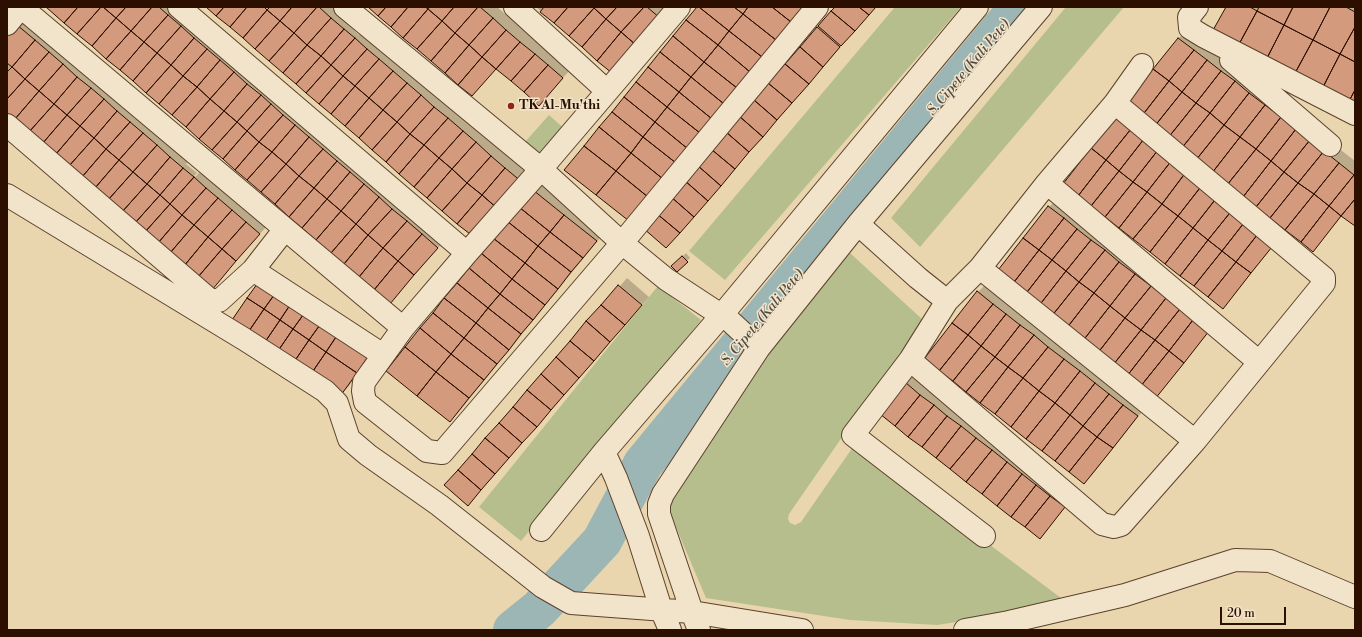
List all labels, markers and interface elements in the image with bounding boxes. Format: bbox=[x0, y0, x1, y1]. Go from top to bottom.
water label: S. Cipete (Kali Pete) bbox=[924, 17, 1014, 119]
place label: TK Al-Mu'thi bbox=[519, 98, 600, 114]
marker: TK Al-Mu'thi bbox=[506, 101, 516, 111]
water label: S. Cipete (Kali Pete) bbox=[718, 267, 808, 369]
scale bar bbox=[1222, 599, 1288, 625]
text: 20 m bbox=[1227, 606, 1255, 621]

